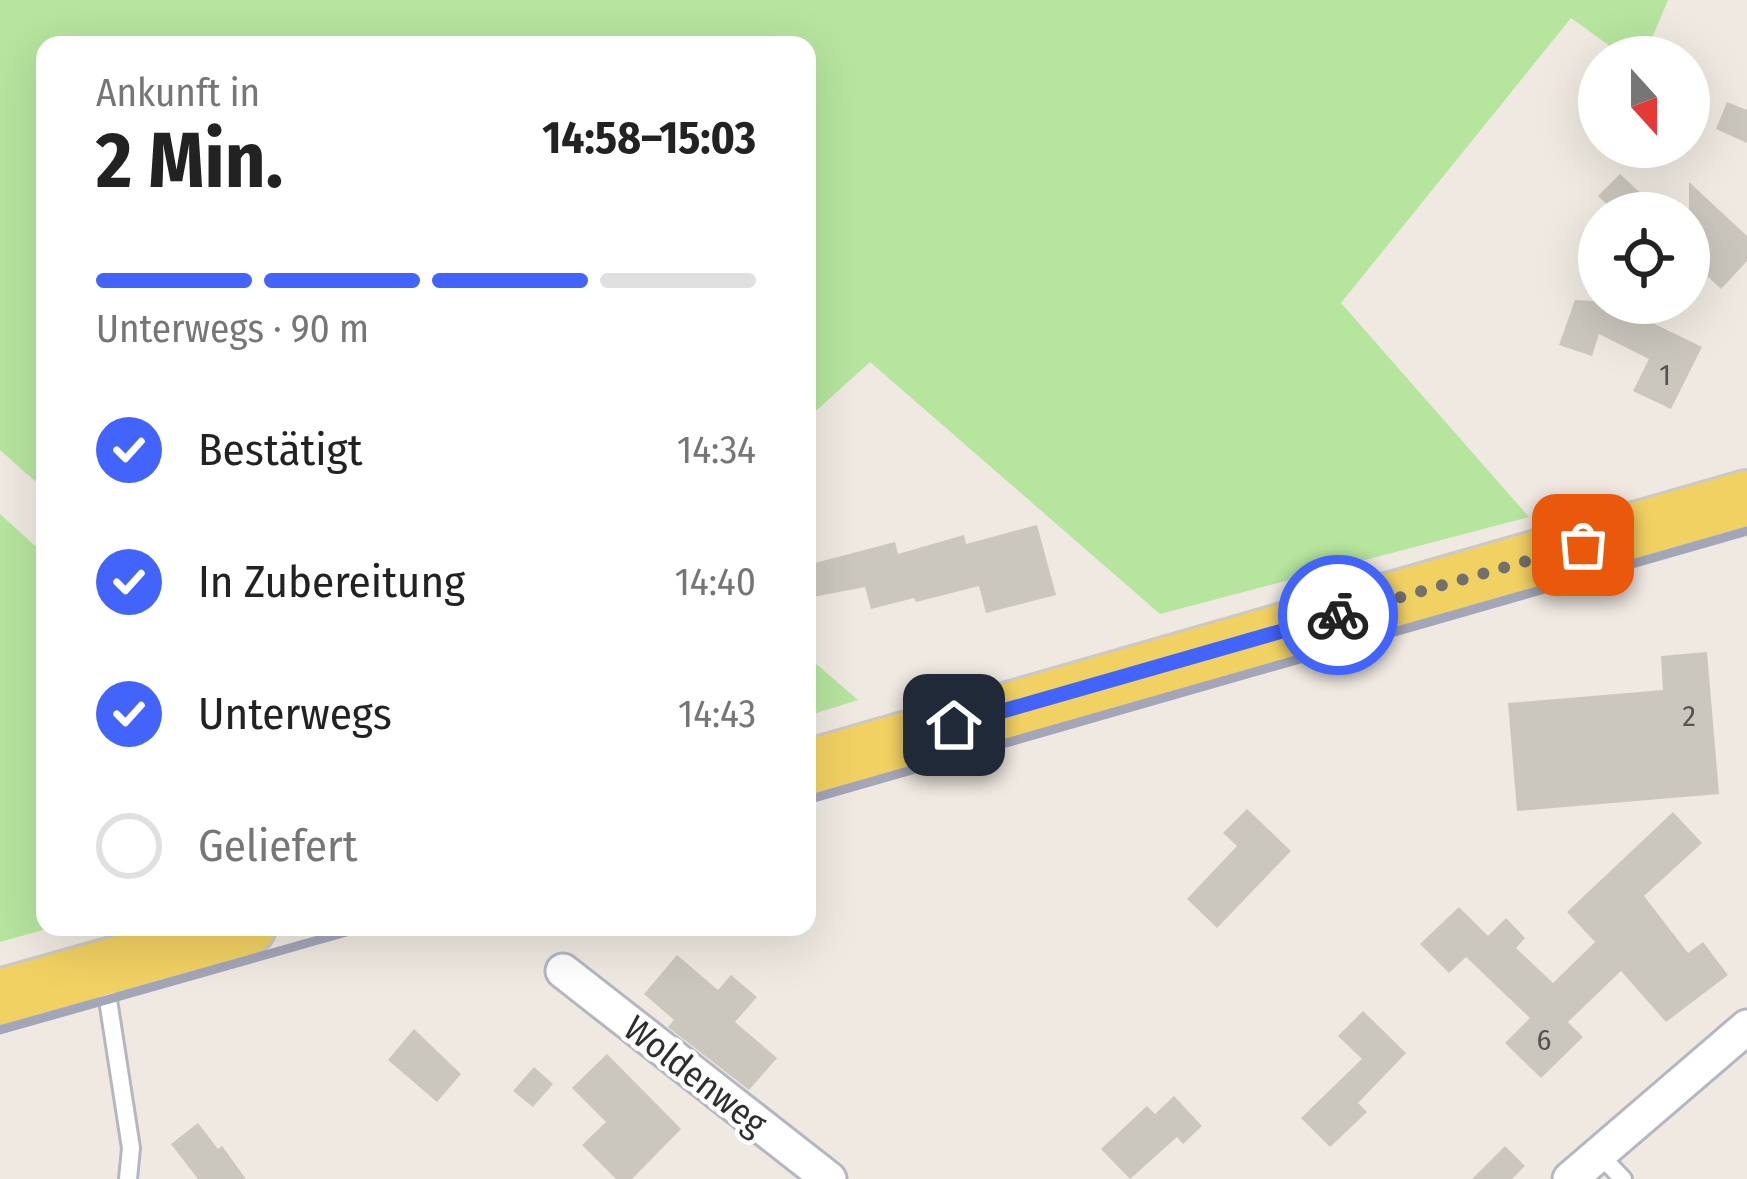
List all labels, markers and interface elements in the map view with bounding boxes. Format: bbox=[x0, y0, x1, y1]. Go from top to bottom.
north arrow bbox=[1578, 36, 1710, 168]
map controls bbox=[1578, 36, 1710, 324]
text: Ankunft in bbox=[96, 70, 260, 116]
text: 14:58–15:03 bbox=[542, 111, 756, 165]
text: 2 Min. bbox=[96, 114, 283, 208]
button: locate bbox=[1578, 192, 1710, 324]
text: Unterwegs · 90 m bbox=[96, 306, 369, 352]
house number: 1 bbox=[1659, 357, 1671, 393]
icon: check bbox=[96, 417, 162, 483]
text: Bestätigt bbox=[198, 423, 362, 477]
text: 14:34 bbox=[677, 427, 756, 473]
pin bbox=[1532, 494, 1634, 596]
icon: bag bbox=[1550, 512, 1616, 578]
icon: check bbox=[96, 549, 162, 615]
text: In Zubereitung bbox=[198, 555, 465, 609]
courier bbox=[1278, 555, 1398, 675]
text: 14:40 bbox=[675, 559, 756, 605]
icon: bike bbox=[1305, 582, 1371, 648]
pin bbox=[903, 674, 1005, 776]
icon: check bbox=[96, 681, 162, 747]
text: Unterwegs bbox=[198, 687, 392, 741]
text: 14:43 bbox=[678, 691, 756, 737]
icon: home bbox=[921, 692, 987, 758]
house number: 2 bbox=[1682, 698, 1696, 734]
text: Geliefert bbox=[198, 819, 357, 873]
street label: Woldenweg bbox=[615, 1006, 776, 1145]
house number: 6 bbox=[1537, 1022, 1551, 1058]

